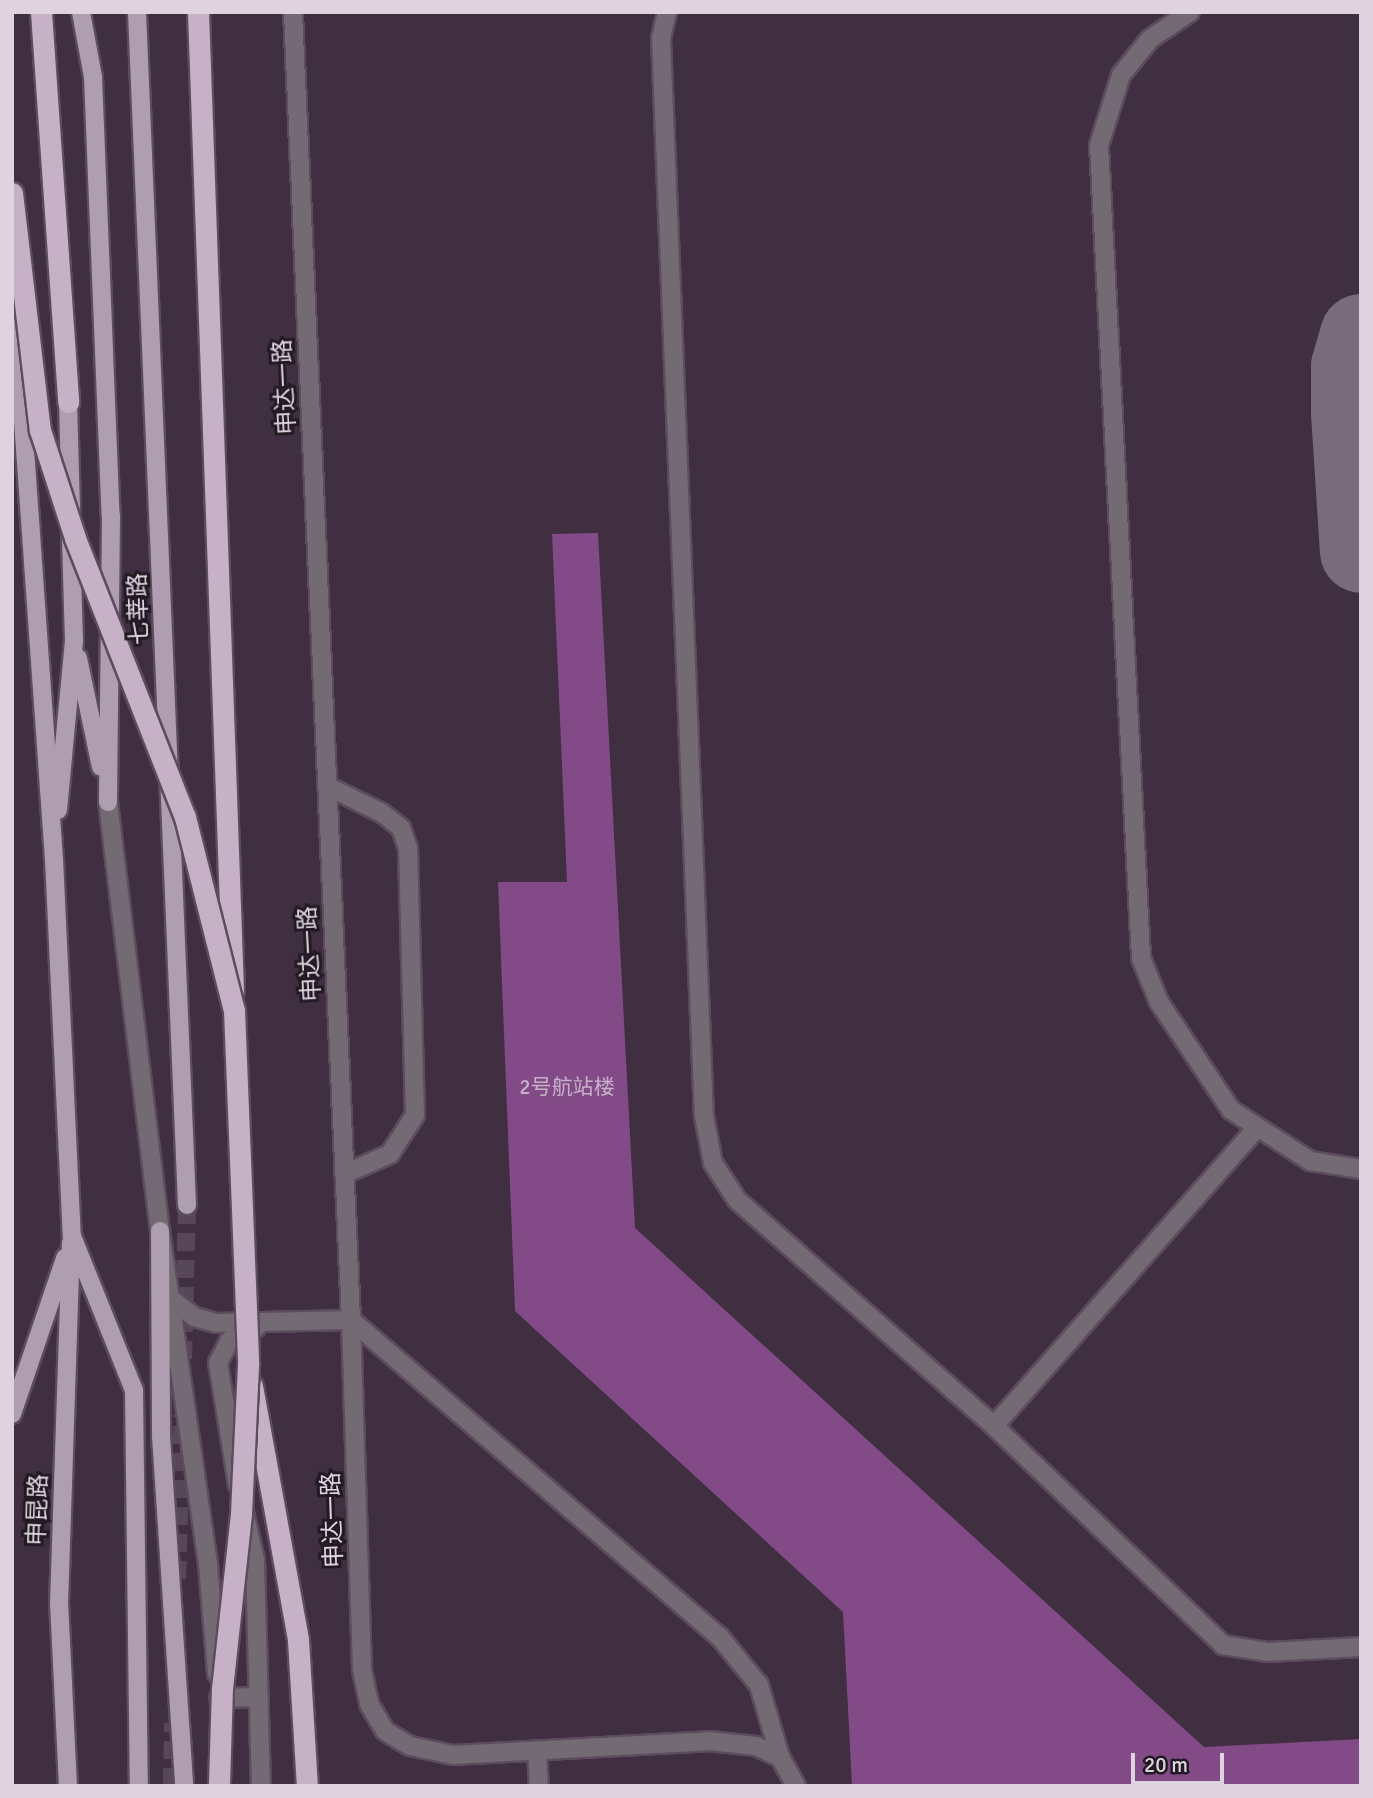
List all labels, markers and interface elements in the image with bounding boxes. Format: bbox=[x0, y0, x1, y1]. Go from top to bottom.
street label: 申达一路 bbox=[268, 338, 302, 436]
street label: 七莘路 bbox=[123, 573, 155, 645]
street label: 申达一路 bbox=[293, 905, 327, 1003]
house number: 2号航站楼 bbox=[519, 1074, 615, 1100]
street label: 申达一路 bbox=[317, 1472, 349, 1568]
street label: 申昆路 bbox=[22, 1474, 54, 1546]
scale bar bbox=[1135, 1738, 1228, 1782]
text: 20 m bbox=[1144, 1752, 1188, 1778]

